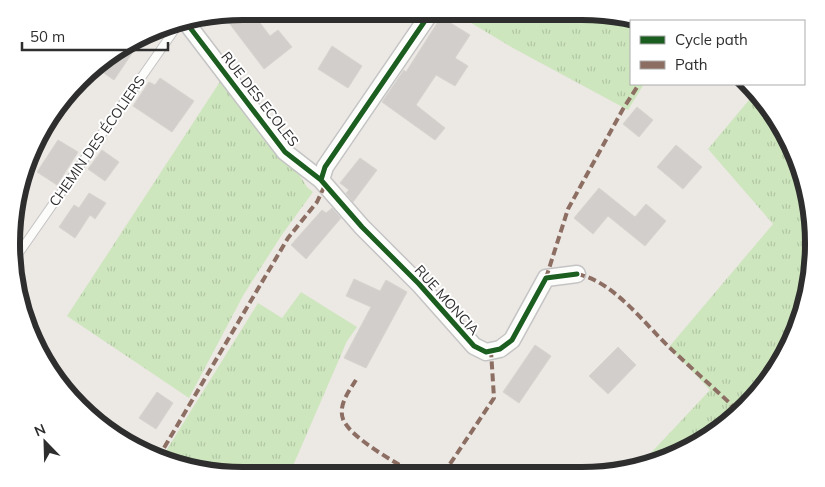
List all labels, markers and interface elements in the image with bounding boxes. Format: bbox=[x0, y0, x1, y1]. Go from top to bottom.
scale bar bbox=[22, 20, 169, 52]
legend bbox=[630, 20, 805, 85]
text: 50 m bbox=[30, 27, 65, 46]
text: Cycle path bbox=[675, 30, 748, 49]
street label: RUE DES ECOLES bbox=[217, 48, 303, 150]
text: Path bbox=[675, 55, 707, 74]
street label: CHEMIN DES ÉCOLIERS bbox=[45, 72, 149, 210]
street label: RUE MONCIA bbox=[411, 261, 484, 339]
north arrow bbox=[20, 417, 70, 467]
text: N bbox=[32, 420, 48, 440]

